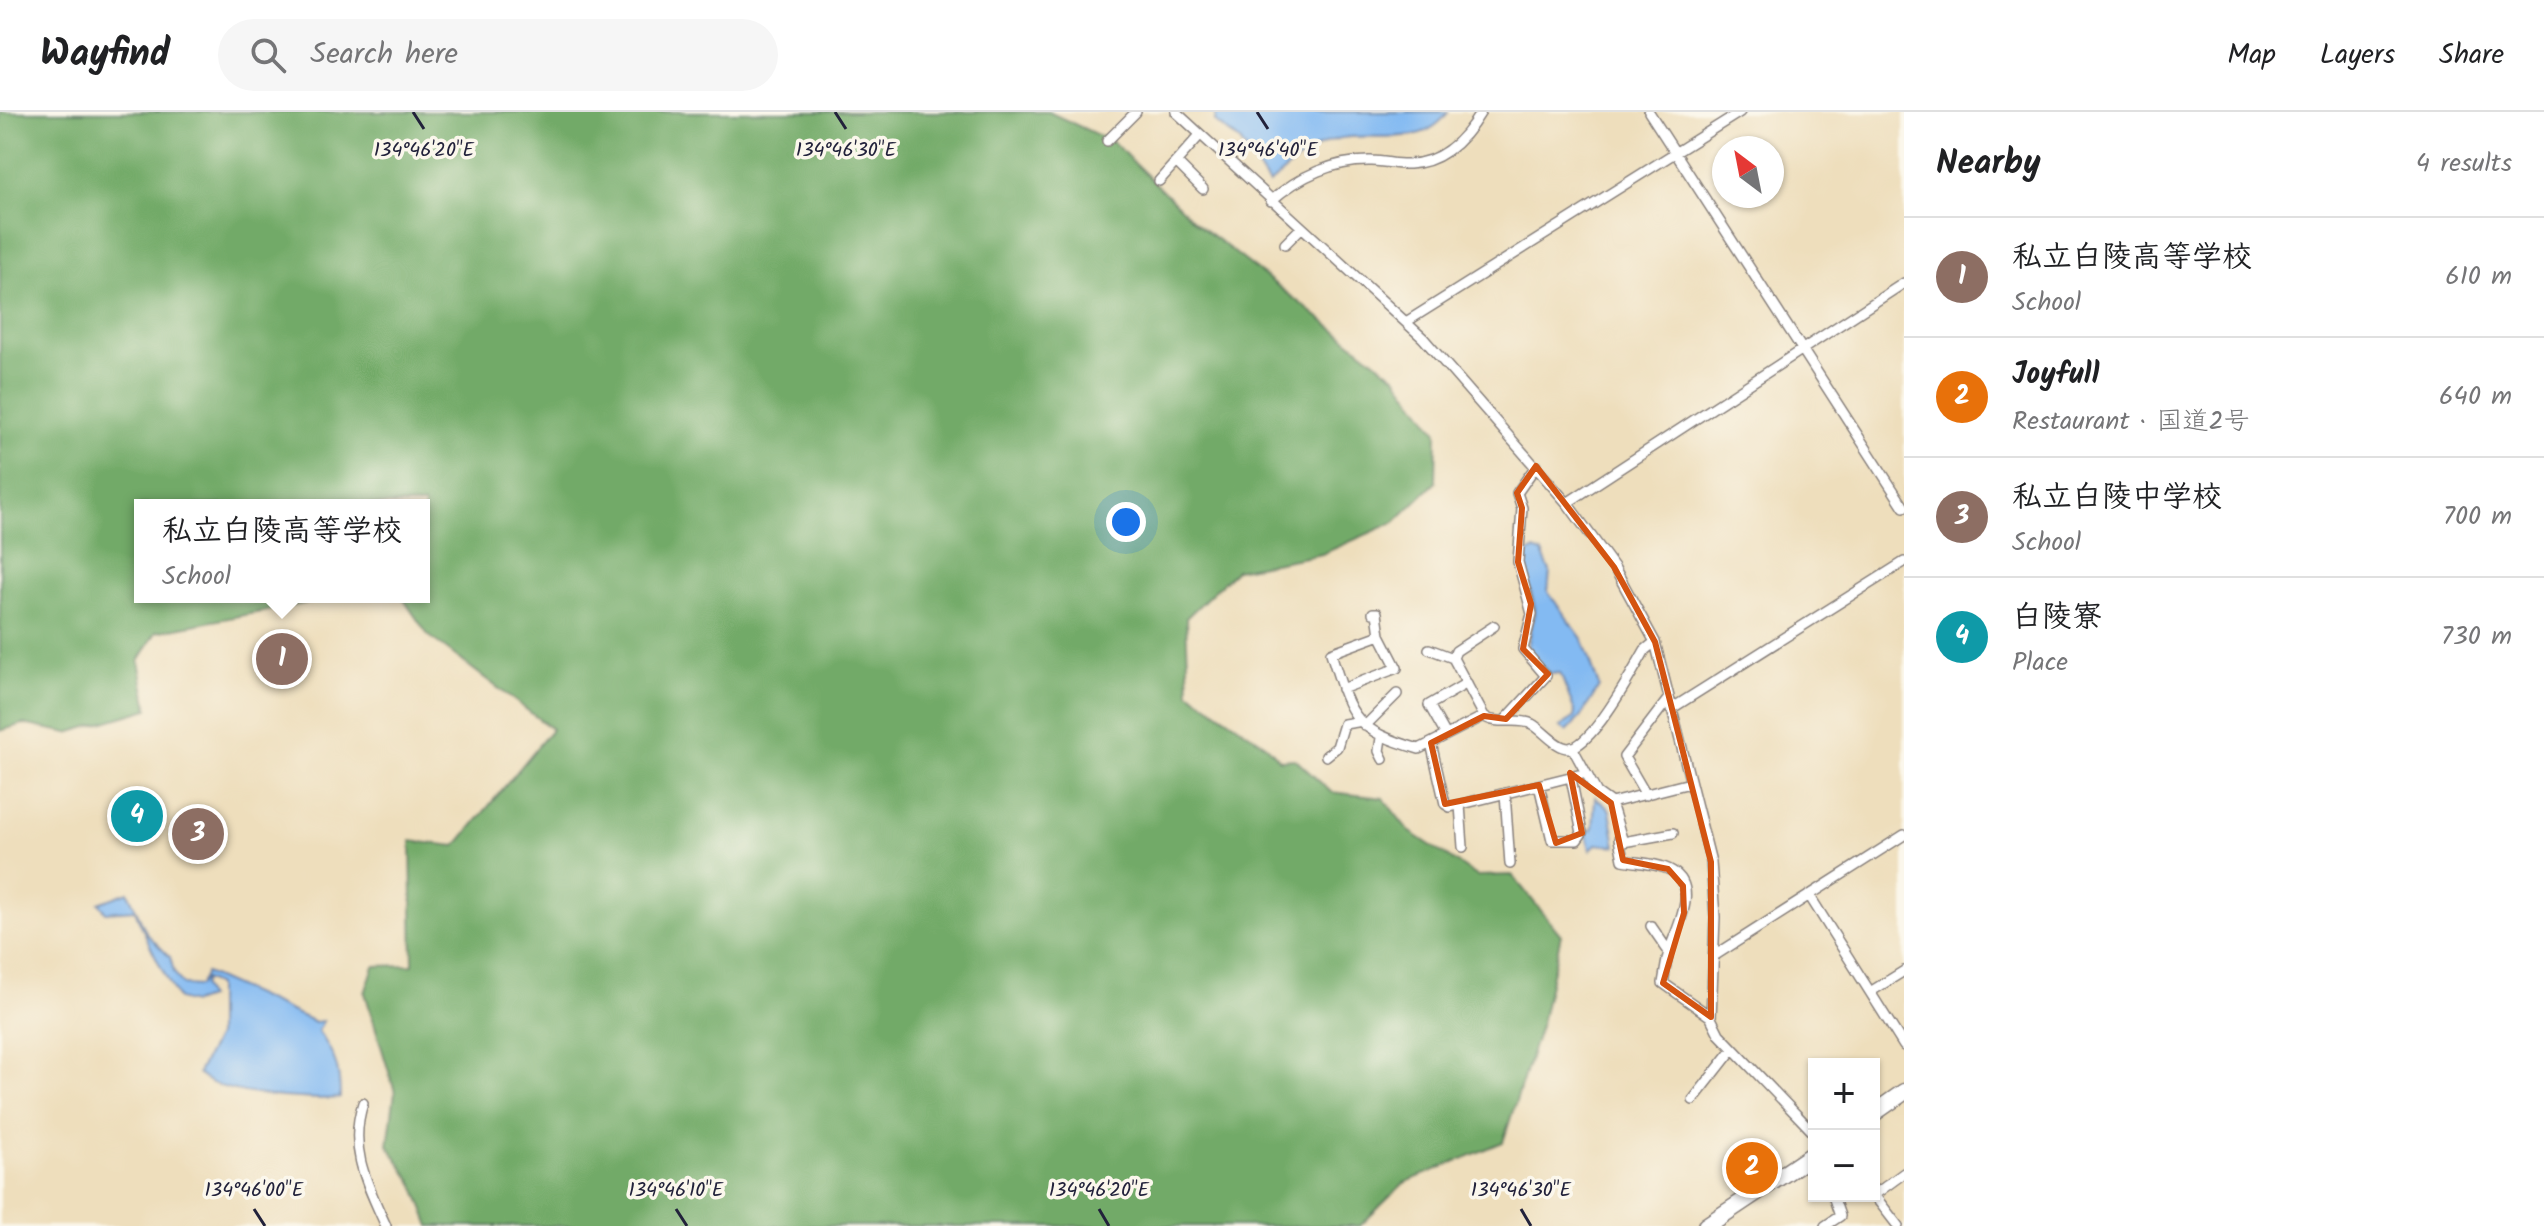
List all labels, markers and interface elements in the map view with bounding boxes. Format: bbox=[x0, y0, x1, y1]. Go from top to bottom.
search box bbox=[218, 19, 778, 91]
text: Wayfind bbox=[40, 25, 170, 85]
text: Search here bbox=[310, 31, 458, 79]
icon: search bbox=[246, 33, 290, 77]
text: Map bbox=[2227, 33, 2276, 78]
text: Layers bbox=[2320, 33, 2395, 78]
text: Share bbox=[2439, 33, 2504, 78]
text: 134°46'20"E bbox=[374, 135, 476, 167]
text: 134°46'30"E bbox=[796, 135, 897, 167]
text: 134°46'40"E bbox=[1218, 135, 1319, 167]
north arrow bbox=[1712, 136, 1784, 208]
text: Nearby bbox=[1936, 137, 2041, 191]
text: 4 results bbox=[2416, 143, 2512, 185]
text: 私立白陵高等学校 bbox=[2012, 234, 2252, 282]
text: 1 bbox=[1958, 256, 1966, 298]
text: 610 m bbox=[2445, 256, 2512, 298]
text: School bbox=[2012, 282, 2081, 324]
text: Joyfull bbox=[2012, 351, 2099, 399]
text: 2 bbox=[1954, 376, 1970, 418]
text: 640 m bbox=[2439, 376, 2512, 418]
text: Restaurant · 国道2号 bbox=[2012, 401, 2250, 443]
text: 私立白陵中学校 bbox=[2012, 474, 2222, 522]
text: 3 bbox=[1955, 496, 1969, 538]
text: 700 m bbox=[2443, 496, 2512, 538]
popup bbox=[134, 499, 430, 603]
your location bbox=[1106, 502, 1146, 542]
text: 私立白陵高等学校 bbox=[162, 508, 402, 556]
text: School bbox=[2012, 522, 2081, 564]
text: School bbox=[162, 556, 231, 598]
text: 白陵寮 bbox=[2012, 594, 2102, 642]
text: 4 bbox=[1955, 616, 1969, 658]
text: 730 m bbox=[2441, 616, 2512, 658]
pin: 1 bbox=[256, 629, 308, 689]
text: Place bbox=[2012, 642, 2068, 684]
pin: 4 bbox=[111, 786, 163, 846]
pin: 3 bbox=[172, 804, 224, 864]
map controls bbox=[1808, 1058, 1880, 1202]
button: + bbox=[1808, 1058, 1880, 1130]
button: − bbox=[1808, 1130, 1880, 1202]
pin: 2 bbox=[1726, 1138, 1778, 1198]
text: 134°46'00"E bbox=[205, 1175, 305, 1207]
text: 134°46'10"E bbox=[628, 1175, 725, 1207]
text: 134°46'20"E bbox=[1049, 1175, 1151, 1207]
text: 134°46'30"E bbox=[1471, 1175, 1572, 1207]

